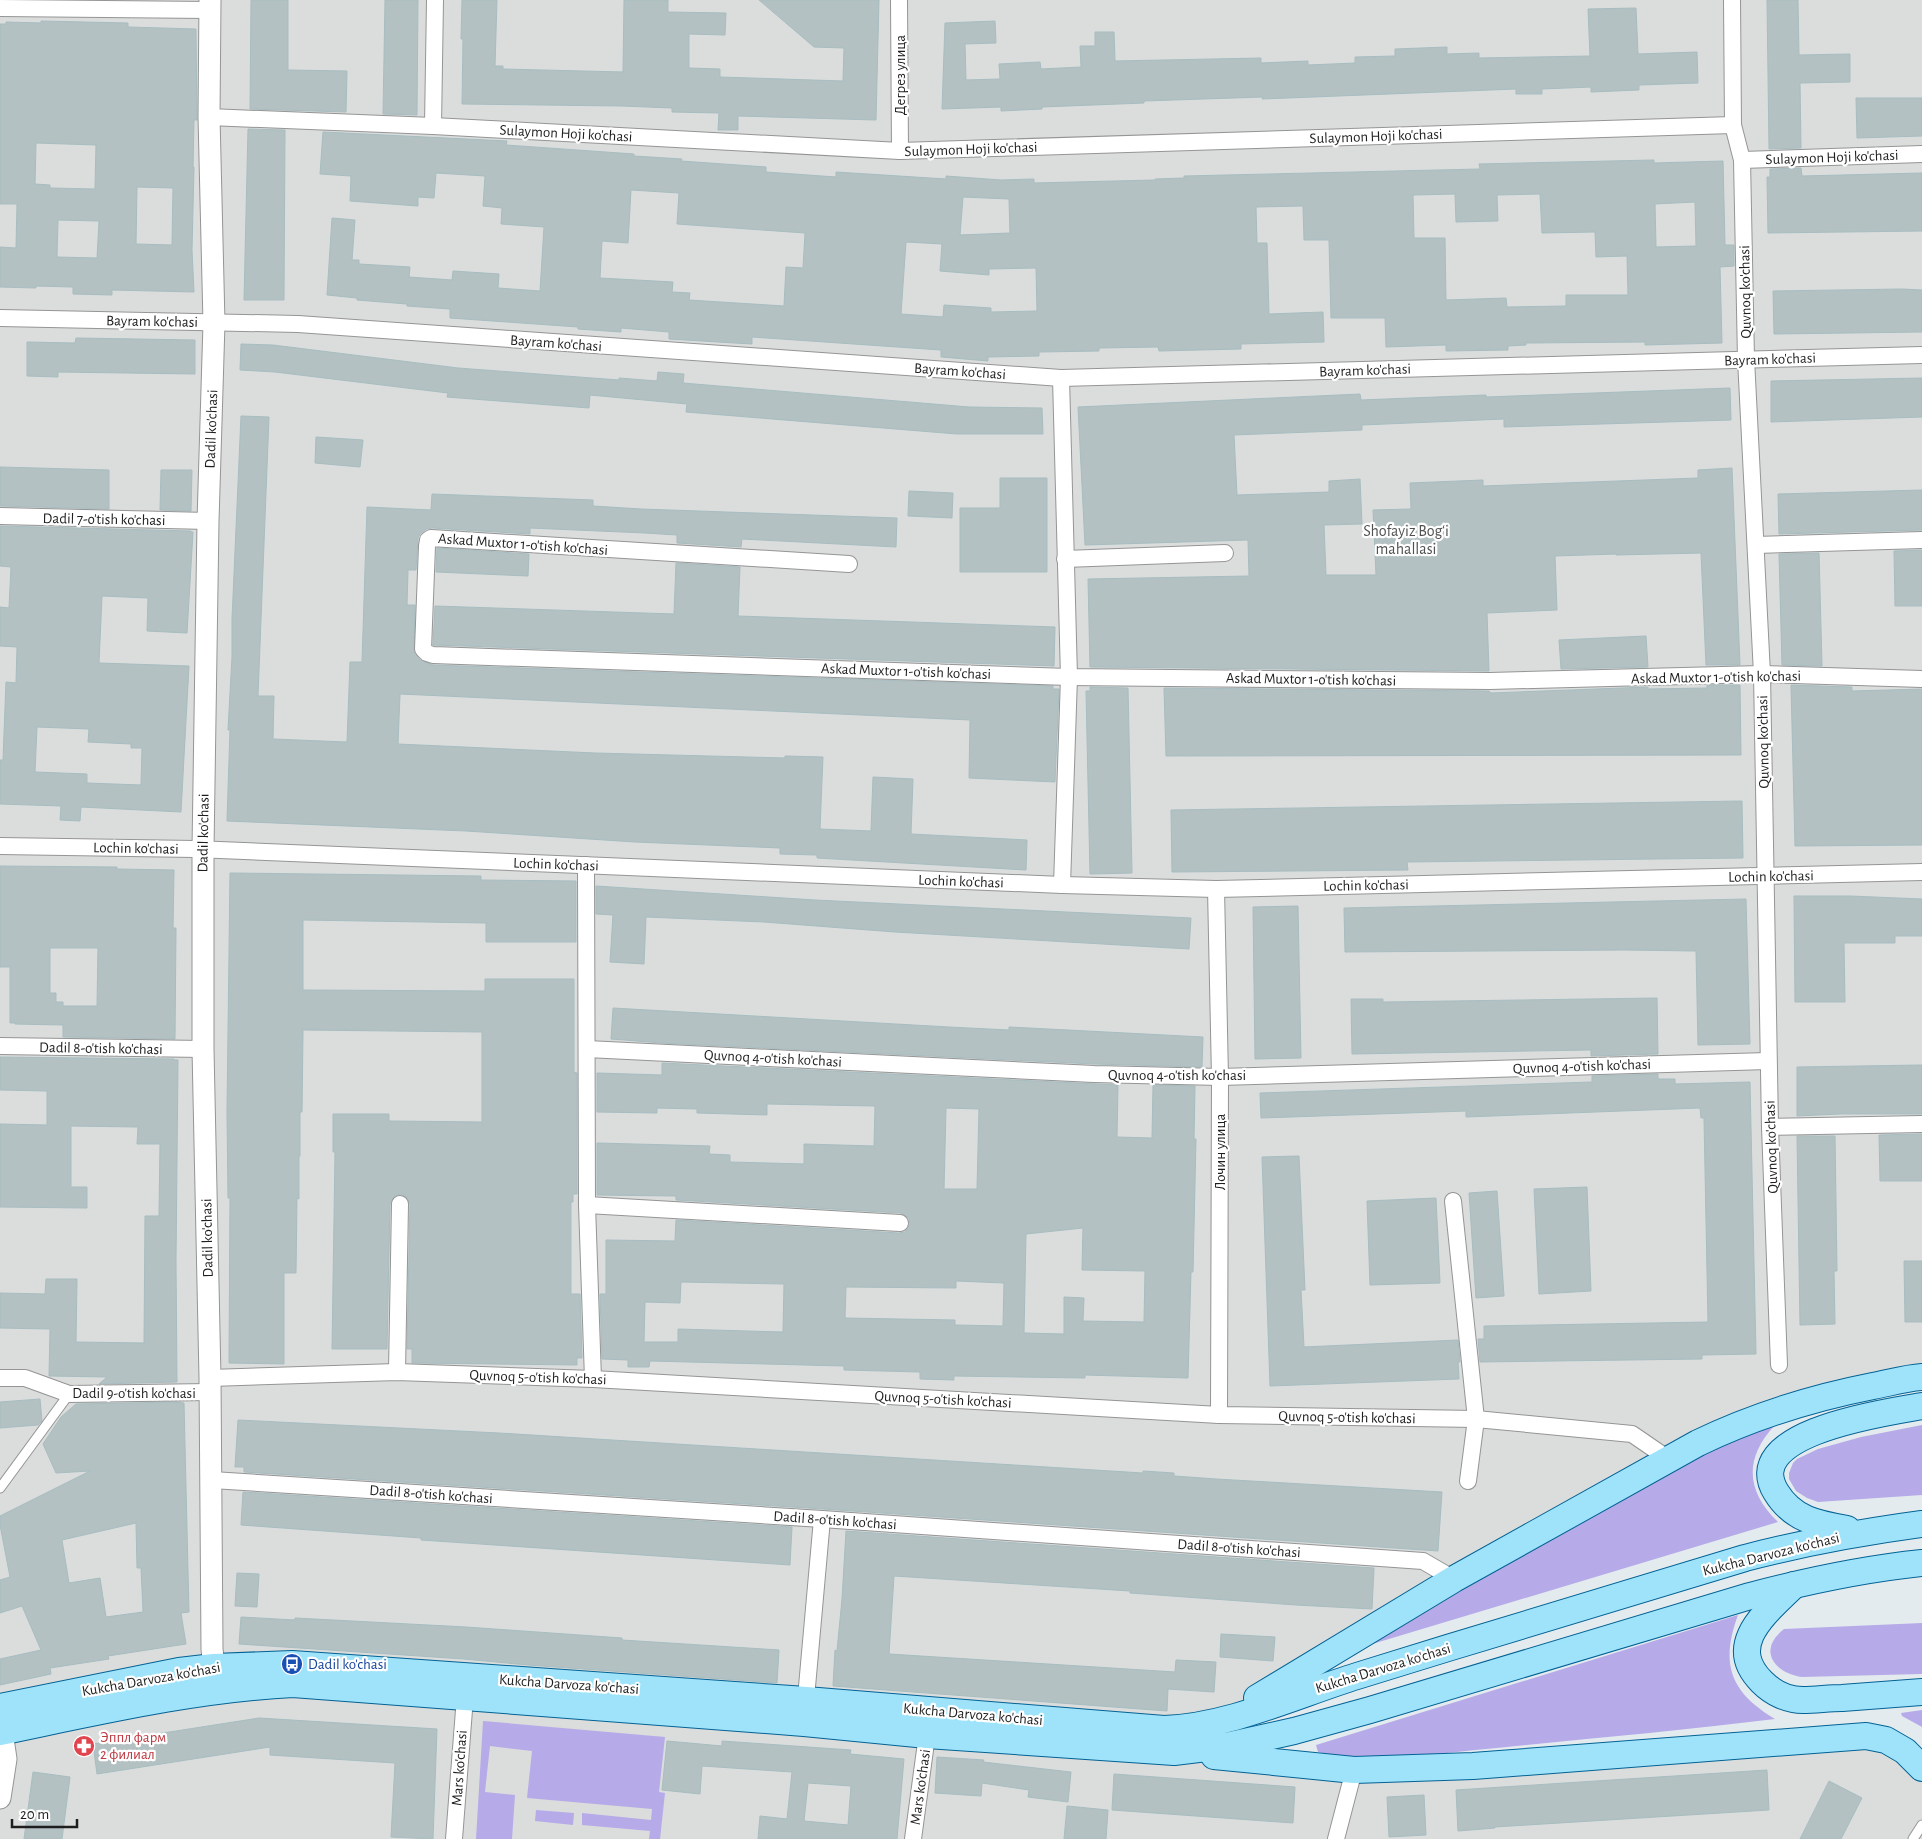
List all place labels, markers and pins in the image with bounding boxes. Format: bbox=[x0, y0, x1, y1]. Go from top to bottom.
bus stop icon: Dadil ko'chasi bbox=[280, 1652, 304, 1676]
place label: Dadil ko'chasi bbox=[308, 1657, 387, 1672]
place label: Эппл фарм 2 филиал bbox=[100, 1730, 166, 1762]
pharmacy icon: Эппл фарм 2 филиал bbox=[72, 1734, 96, 1758]

